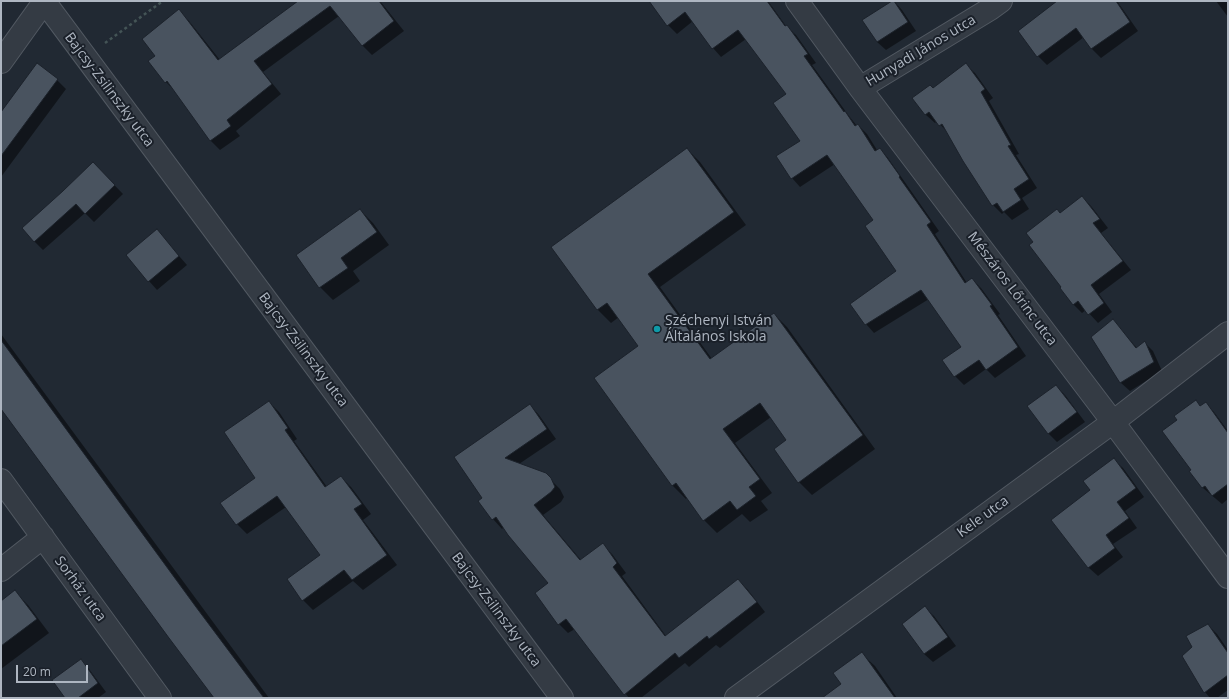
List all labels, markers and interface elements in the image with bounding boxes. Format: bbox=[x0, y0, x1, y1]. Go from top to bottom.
street label: Hunyadi János utca bbox=[863, 12, 979, 90]
street label: Bajcsy-Zsilinszky utca bbox=[61, 30, 157, 150]
street label: Mészáros Lőrinc utca bbox=[964, 229, 1060, 349]
street label: Bajcsy-Zsilinszky utca bbox=[255, 290, 351, 410]
place label: Széchenyi István Általános Iskola bbox=[665, 313, 772, 346]
marker: Széchenyi István Általános Iskola bbox=[652, 324, 662, 334]
street label: Kele utca bbox=[954, 493, 1012, 541]
street label: Bajcsy-Zsilinszky utca bbox=[448, 550, 544, 670]
street label: Sorház utca bbox=[51, 553, 109, 625]
scale bar bbox=[18, 657, 90, 683]
text: 20 m bbox=[23, 663, 51, 680]

